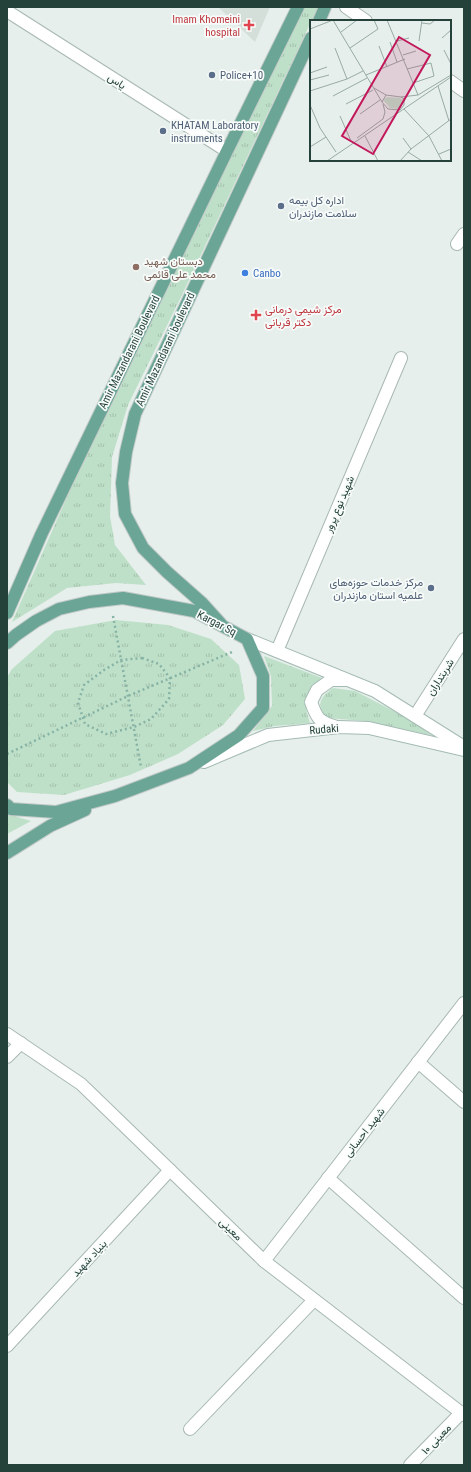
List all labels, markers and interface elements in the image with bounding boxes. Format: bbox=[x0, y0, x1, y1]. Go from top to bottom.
place label: Imam Khomeini hospital bbox=[172, 13, 240, 39]
marker: Imam Khomeini hospital bbox=[243, 19, 255, 31]
inset map bbox=[310, 20, 451, 161]
place label: Police+10 bbox=[220, 69, 263, 82]
marker: Police+10 bbox=[207, 70, 217, 80]
street label: یاس bbox=[105, 71, 128, 92]
place label: KHATAM Laboratory instruments bbox=[171, 119, 259, 145]
marker: KHATAM Laboratory instruments bbox=[158, 126, 168, 136]
place label: اداره کل بیمه سلامت مازندران bbox=[289, 194, 357, 220]
marker: اداره کل بیمه سلامت مازندران bbox=[276, 201, 286, 211]
place label: دبستان شهید محمد علی قائمی bbox=[144, 255, 216, 281]
marker: دبستان شهید محمد علی قائمی bbox=[131, 262, 141, 272]
place label: Canbo bbox=[253, 267, 281, 280]
marker: Canbo bbox=[240, 268, 250, 278]
street label: Amir Mazandarani boulevard bbox=[133, 290, 198, 408]
street label: Amir Mazandarani Boulevard bbox=[96, 293, 163, 411]
place label: مرکز شیمی درمانی دکتر قربانی bbox=[265, 303, 342, 329]
marker: مرکز شیمی درمانی دکتر قربانی bbox=[250, 309, 262, 321]
street label: شهید نوع پرور bbox=[321, 474, 358, 536]
place label: مرکز خدمات حوزه‌های علمیه استان مازندران bbox=[330, 576, 423, 602]
marker: مرکز خدمات حوزه‌های علمیه استان مازندران bbox=[426, 583, 436, 593]
street label: Kargar Sq bbox=[195, 608, 239, 639]
street label: شربتداران bbox=[424, 656, 457, 698]
street label: Rudaki bbox=[309, 722, 339, 737]
street label: شهید احسانی bbox=[341, 1105, 388, 1160]
street label: معینی bbox=[216, 1215, 245, 1244]
street label: بنیاد شهید bbox=[69, 1237, 110, 1279]
street label: معینی ۱۰ bbox=[419, 1421, 454, 1457]

